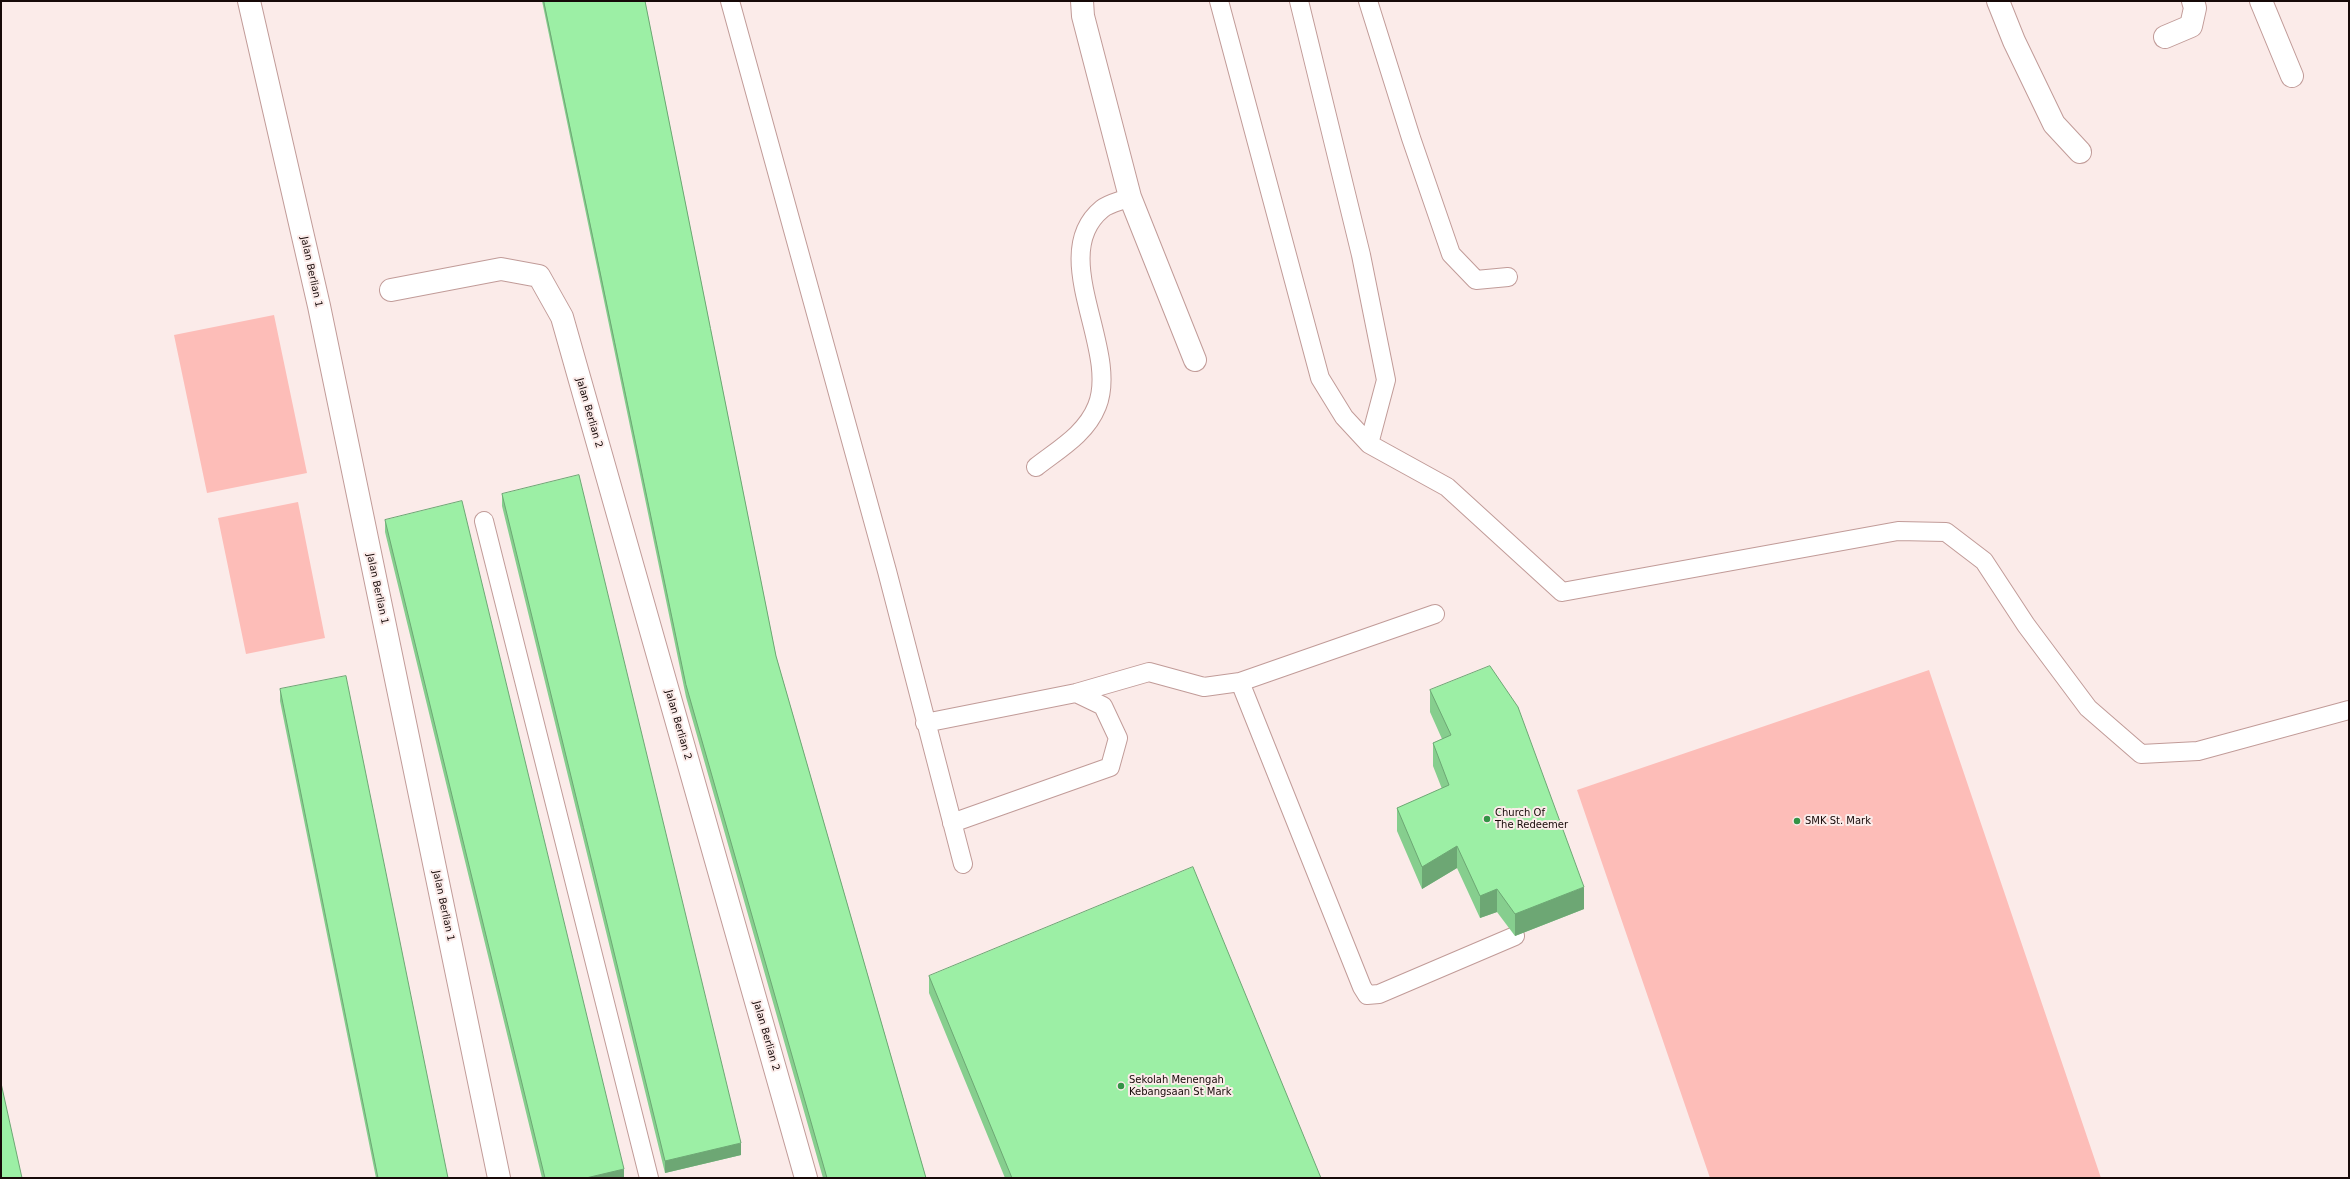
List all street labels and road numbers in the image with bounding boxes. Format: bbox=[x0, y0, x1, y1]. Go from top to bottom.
street label: Jalan Berlian 1 bbox=[298, 235, 324, 309]
street label: Jalan Berlian 2 bbox=[573, 377, 605, 449]
street label: Jalan Berlian 1 bbox=[364, 552, 390, 626]
street label: Jalan Berlian 2 bbox=[662, 689, 694, 761]
street label: Jalan Berlian 1 bbox=[430, 869, 456, 943]
street label: Jalan Berlian 2 bbox=[750, 1000, 782, 1072]

